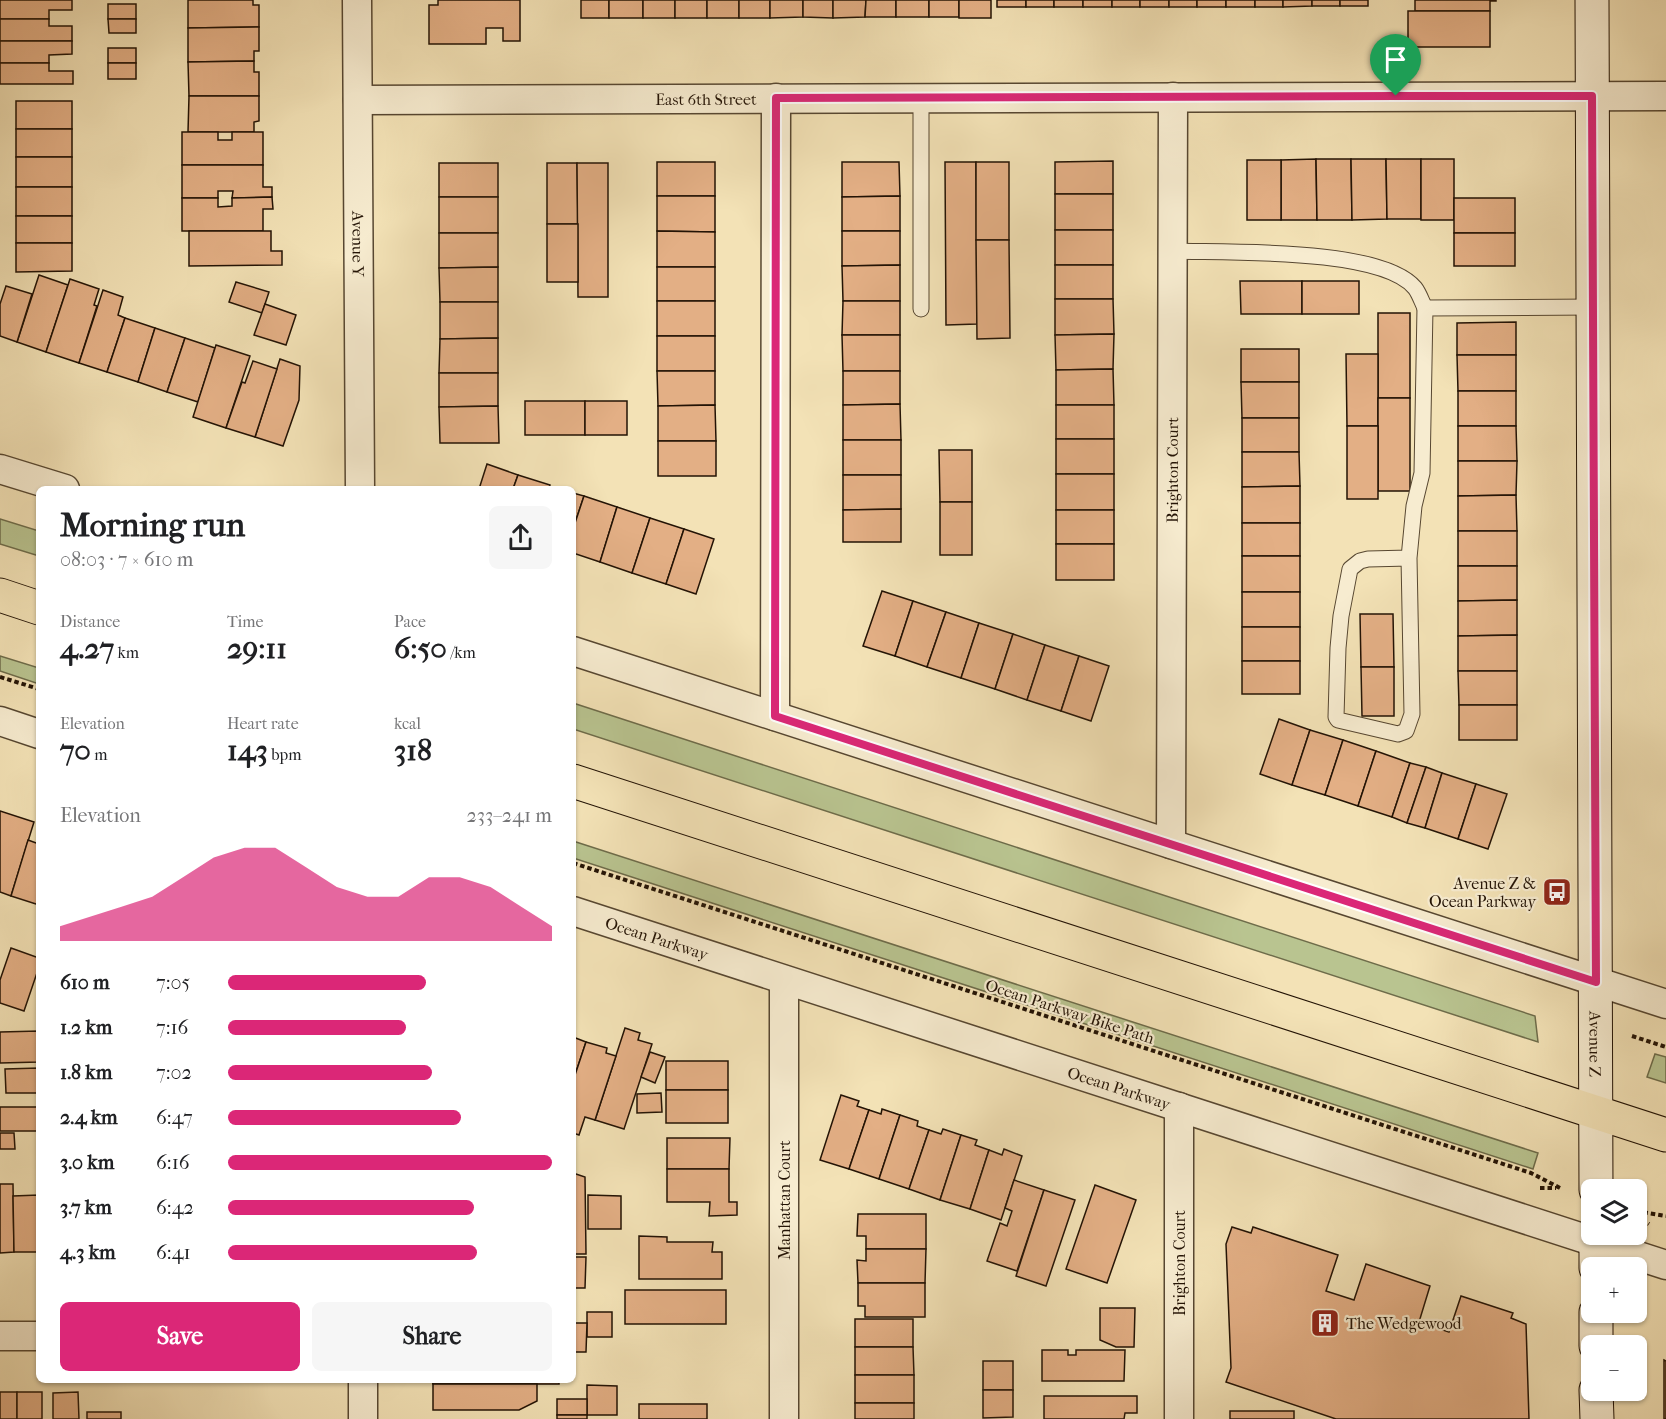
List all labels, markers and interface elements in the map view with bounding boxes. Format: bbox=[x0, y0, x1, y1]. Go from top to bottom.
pin bbox=[1370, 34, 1421, 96]
icon: arrive bbox=[1379, 43, 1412, 76]
street label: East 6th Street bbox=[655, 90, 757, 109]
street label: Avenue Y bbox=[348, 210, 368, 278]
street label: Brighton Court bbox=[1163, 417, 1182, 523]
text: Morning run bbox=[60, 506, 245, 545]
button: share bbox=[489, 506, 552, 569]
text: 08:03 · 7 × 610 m bbox=[60, 548, 193, 571]
text: Distance bbox=[60, 612, 120, 631]
text: Time bbox=[227, 612, 263, 631]
text: Pace bbox=[394, 612, 426, 631]
text: 4.27 bbox=[60, 631, 114, 666]
text: 29:11 bbox=[227, 631, 287, 666]
text: 6:50 bbox=[394, 631, 447, 666]
text: km bbox=[114, 643, 139, 662]
text: /km bbox=[447, 643, 476, 662]
text: Elevation bbox=[60, 714, 125, 733]
text: Heart rate bbox=[227, 714, 299, 733]
text: kcal bbox=[394, 714, 421, 733]
text: 70 bbox=[60, 733, 91, 768]
text: 143 bbox=[227, 733, 268, 768]
text: 318 bbox=[394, 733, 432, 768]
text: m bbox=[91, 745, 108, 764]
text: bpm bbox=[268, 745, 301, 764]
text: Elevation bbox=[60, 804, 141, 827]
text: 233–241 m bbox=[466, 804, 552, 827]
place label: Avenue Z & Ocean Parkway bbox=[1429, 874, 1536, 911]
bus stop icon: Avenue Z & Ocean Parkway bbox=[1541, 876, 1573, 908]
street label: Ocean Parkway bbox=[603, 913, 711, 964]
text: 610 m bbox=[60, 971, 110, 994]
text: 7:05 bbox=[156, 971, 190, 994]
street label: Ocean Parkway Bike Path bbox=[983, 975, 1157, 1048]
street label: Avenue Z bbox=[1585, 1010, 1605, 1077]
text: 1.2 km bbox=[60, 1016, 113, 1039]
text: 7:16 bbox=[156, 1016, 188, 1039]
text: 1.8 km bbox=[60, 1061, 112, 1084]
text: 7:02 bbox=[156, 1061, 192, 1084]
street label: Ocean Parkway bbox=[1065, 1063, 1173, 1114]
text: 2.4 km bbox=[60, 1106, 118, 1129]
text: 6:47 bbox=[156, 1106, 193, 1129]
street label: Manhattan Court bbox=[775, 1140, 794, 1260]
text: 3.0 km bbox=[60, 1151, 114, 1174]
text: 6:16 bbox=[156, 1151, 190, 1174]
map controls bbox=[1581, 1179, 1647, 1401]
button: layers bbox=[1581, 1179, 1647, 1245]
text: 3.7 km bbox=[60, 1196, 112, 1219]
text: 6:42 bbox=[156, 1196, 194, 1219]
street label: Brighton Court bbox=[1170, 1210, 1189, 1316]
text: 4.3 km bbox=[60, 1241, 116, 1264]
text: 6:41 bbox=[156, 1241, 191, 1264]
button: + bbox=[1581, 1257, 1647, 1323]
button: Save bbox=[60, 1302, 300, 1371]
button: Share bbox=[312, 1302, 552, 1371]
building icon: The Wedgewood bbox=[1309, 1307, 1341, 1339]
place label: The Wedgewood bbox=[1346, 1314, 1462, 1333]
button: − bbox=[1581, 1335, 1647, 1401]

